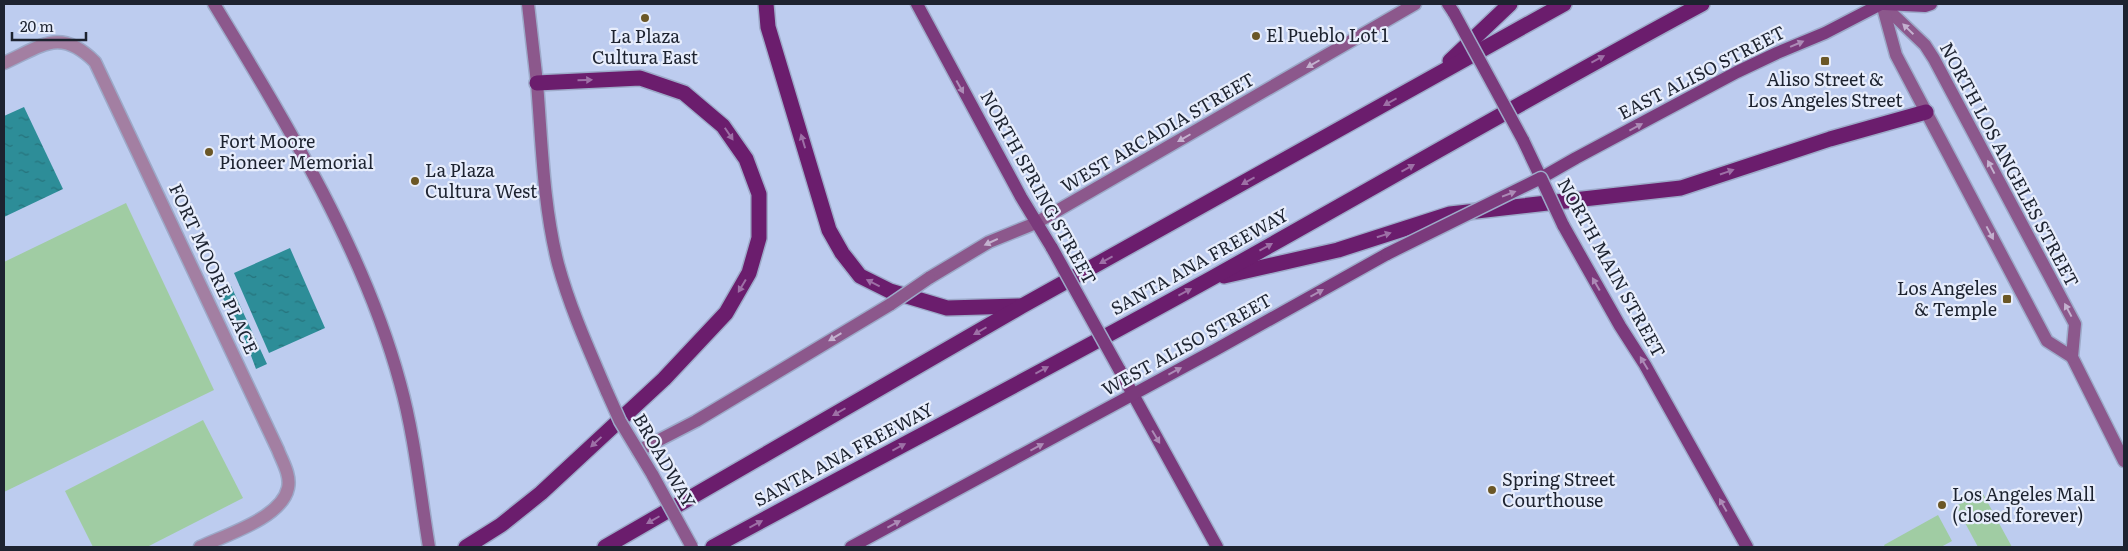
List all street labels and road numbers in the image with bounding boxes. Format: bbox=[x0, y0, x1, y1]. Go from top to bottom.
street label: EAST ALISO STREET bbox=[1613, 18, 1790, 126]
street label: NORTH LOS ANGELES STREET bbox=[1934, 37, 2087, 292]
street label: WEST ARCADIA STREET bbox=[1055, 65, 1259, 198]
street label: NORTH SPRING STREET bbox=[975, 85, 1104, 289]
street label: NORTH MAIN STREET bbox=[1552, 172, 1673, 362]
street label: FORT MOORE PLACE bbox=[163, 179, 266, 358]
street label: SANTA ANA FREEWAY bbox=[1105, 200, 1293, 321]
street label: WEST ALISO STREET bbox=[1096, 286, 1276, 402]
street label: SANTA ANA FREEWAY bbox=[749, 395, 938, 513]
street label: BROADWAY bbox=[627, 408, 703, 513]

